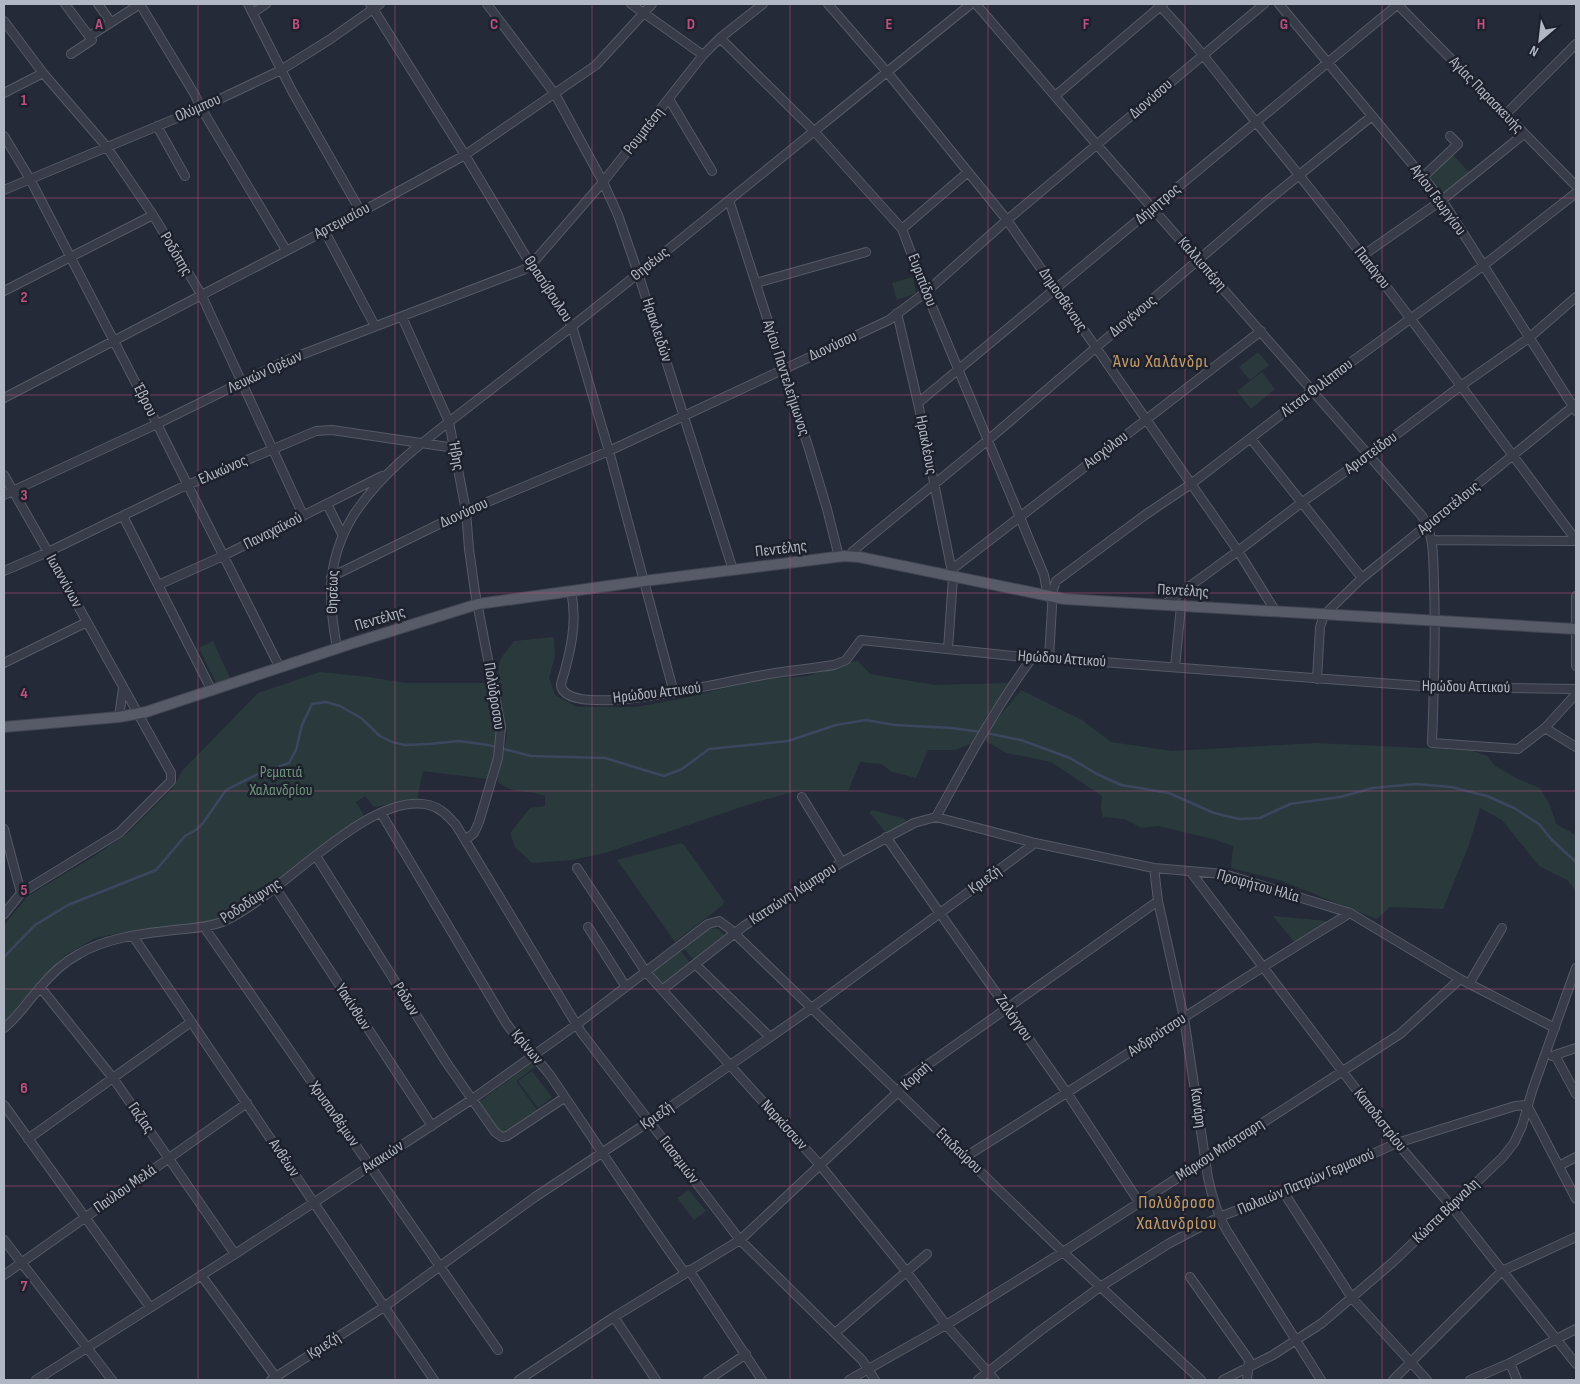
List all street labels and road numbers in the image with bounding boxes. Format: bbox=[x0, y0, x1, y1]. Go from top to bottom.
street label: Αγίας Παρασκευής bbox=[1444, 52, 1527, 137]
street label: Διονύσου bbox=[1126, 75, 1176, 123]
street label: Ολύμπου bbox=[172, 90, 224, 126]
street label: Ρουμπέση bbox=[620, 104, 668, 158]
street label: Αγίου Γεωργίου bbox=[1405, 160, 1470, 239]
street label: Δήμητρος bbox=[1131, 180, 1185, 228]
street label: Αρτεμισίου bbox=[310, 198, 373, 244]
street label: Ροδόπης bbox=[156, 229, 196, 279]
street label: Καλλισπέρη bbox=[1174, 233, 1230, 295]
street label: Θησέως bbox=[627, 243, 673, 285]
street label: Παπάγου bbox=[1350, 243, 1394, 293]
street label: Ευριπίδου bbox=[903, 251, 941, 309]
street label: Θρασύβουλου bbox=[520, 252, 576, 326]
street label: Δημοσθένους bbox=[1035, 264, 1091, 336]
street label: Διογένους bbox=[1106, 291, 1160, 341]
street label: Ηρακλειδών bbox=[638, 296, 676, 364]
street label: Αγίου Παντελεήμωνος bbox=[758, 317, 814, 438]
street label: Διονύσου bbox=[806, 327, 860, 365]
street label: Λευκών Ορέων bbox=[224, 347, 305, 398]
street label: Λίτσα Φιλίππου bbox=[1276, 355, 1357, 422]
street label: Έβρου bbox=[128, 379, 161, 420]
street label: Ηρακλέους bbox=[911, 414, 941, 476]
street label: Αισχύλου bbox=[1079, 427, 1132, 473]
street label: Αριστείδου bbox=[1340, 428, 1401, 479]
street label: Ήβης bbox=[444, 439, 468, 472]
street label: Ελικώνος bbox=[196, 451, 250, 489]
street label: Αριστοτέλους bbox=[1413, 477, 1484, 540]
street label: Διονύσου bbox=[437, 494, 491, 532]
street label: Παναχαϊκού bbox=[240, 508, 306, 554]
street label: Πεντέλης bbox=[754, 536, 808, 562]
street label: Ιωαννίνων bbox=[42, 551, 86, 611]
street label: Θησέως bbox=[323, 570, 343, 614]
street label: Πεντέλης bbox=[1157, 580, 1209, 602]
street label: Πεντέλης bbox=[352, 602, 408, 636]
street label: Ηρώδου Αττικού bbox=[1017, 646, 1107, 672]
street label: Πολύδροσου bbox=[479, 661, 509, 731]
street label: Ηρώδου Αττικού bbox=[1422, 677, 1510, 697]
street label: Ηρώδου Αττικού bbox=[612, 678, 702, 708]
street label: Κατσώνη Λάμπρου bbox=[746, 859, 840, 929]
street label: Κριεζή bbox=[965, 862, 1005, 898]
street label: Προφήτου Ηλία bbox=[1215, 865, 1302, 907]
street label: Ροδοδάφνης bbox=[217, 874, 285, 928]
street label: Ρόδων bbox=[388, 979, 424, 1019]
street label: Υακίνθων bbox=[331, 980, 375, 1034]
street label: Ζαλόγγου bbox=[991, 991, 1037, 1045]
street label: Ανδρούτσου bbox=[1123, 1009, 1190, 1061]
street label: Κρίνων bbox=[507, 1026, 547, 1068]
street label: Κοραή bbox=[897, 1058, 935, 1094]
street label: Χρυσανθέμων bbox=[304, 1077, 363, 1150]
street label: Καποδιστρίου bbox=[1350, 1085, 1410, 1155]
street label: Κανάρη bbox=[1186, 1087, 1210, 1129]
street label: Ναρκίσσων bbox=[757, 1096, 811, 1154]
street label: Κριεζή bbox=[637, 1098, 677, 1134]
street label: Γαζίας bbox=[124, 1099, 158, 1137]
street label: Μάρκου Μπότσαρη bbox=[1172, 1115, 1268, 1185]
street label: Επιδαύρου bbox=[932, 1124, 986, 1178]
street label: Γιασεμιών bbox=[655, 1132, 703, 1188]
street label: Ανθέων bbox=[264, 1135, 304, 1181]
street label: Ακακιών bbox=[358, 1137, 407, 1178]
street label: Παλαιών Πατρών Γερμανού bbox=[1235, 1145, 1377, 1219]
street label: Παύλου Μελά bbox=[90, 1160, 160, 1217]
street label: Κώστα Βάρναλη bbox=[1409, 1174, 1483, 1248]
street label: Κριεζή bbox=[304, 1328, 344, 1364]

